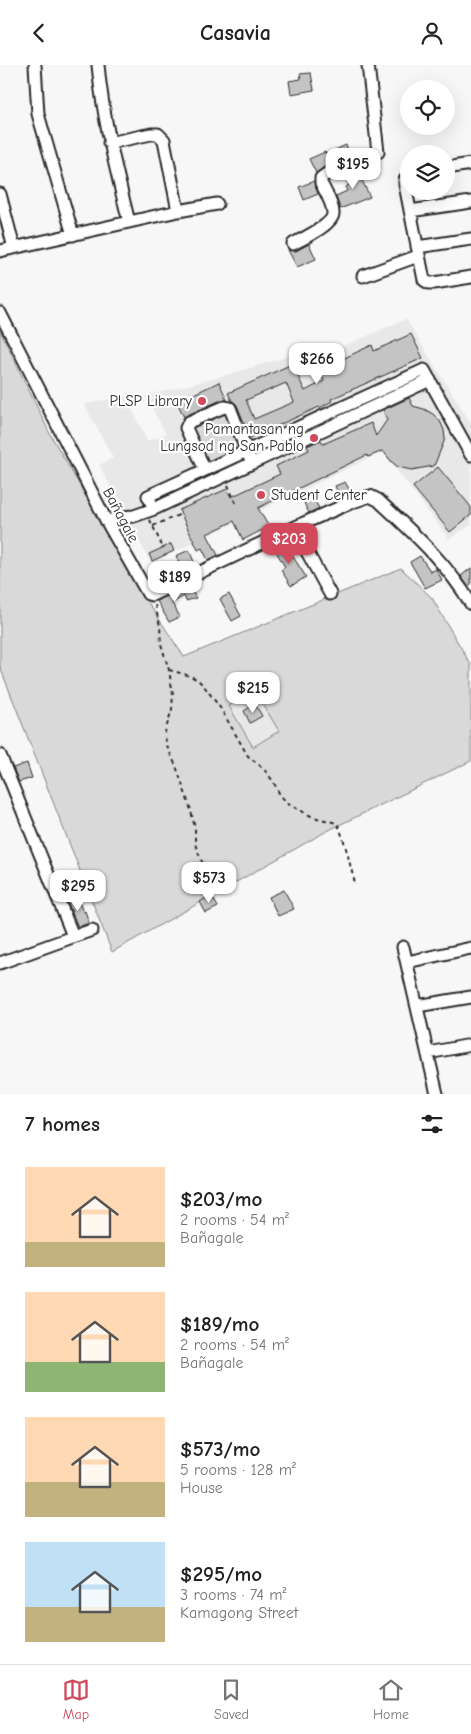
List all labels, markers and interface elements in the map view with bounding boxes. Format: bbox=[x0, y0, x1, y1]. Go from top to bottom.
icon: back bbox=[25, 19, 53, 47]
icon: person bbox=[418, 19, 446, 47]
text: Casavia bbox=[200, 20, 271, 46]
map controls bbox=[400, 80, 455, 200]
button: locate bbox=[400, 80, 455, 135]
button: layers bbox=[400, 145, 455, 200]
pin: $195 bbox=[323, 147, 383, 190]
text: $195 bbox=[337, 155, 369, 173]
pin: $266 bbox=[287, 343, 347, 385]
text: $266 bbox=[300, 350, 334, 368]
place label: PLSP Library bbox=[109, 392, 192, 410]
marker: PLSP Library bbox=[196, 395, 208, 407]
place label: Pamantasan ng Lungsod ng San Pablo bbox=[160, 420, 304, 455]
marker: Pamantasan ng Lungsod ng San Pablo bbox=[308, 432, 320, 444]
street label: Bañagale bbox=[99, 484, 143, 546]
place label: Student Center bbox=[271, 486, 367, 504]
marker: Student Center bbox=[255, 489, 267, 501]
pin: $203 bbox=[259, 523, 319, 565]
text: $203 bbox=[272, 530, 306, 548]
pin: $189 bbox=[145, 561, 205, 603]
text: $189 bbox=[159, 568, 191, 586]
pin: $215 bbox=[223, 671, 283, 714]
text: $215 bbox=[237, 679, 269, 697]
pin: $573 bbox=[179, 861, 239, 904]
pin: $295 bbox=[48, 869, 108, 912]
text: $573 bbox=[192, 869, 226, 887]
text: $295 bbox=[61, 877, 95, 895]
icon: filters bbox=[418, 1110, 446, 1138]
text: 7 homes bbox=[25, 1112, 100, 1136]
icon: home bbox=[65, 1187, 125, 1247]
text: $203/mo bbox=[180, 1187, 262, 1211]
text: 2 rooms · 54 m² bbox=[180, 1211, 289, 1229]
text: Bañagale bbox=[180, 1229, 244, 1247]
icon: home bbox=[65, 1312, 125, 1372]
text: $189/mo bbox=[180, 1312, 259, 1336]
text: 2 rooms · 54 m² bbox=[180, 1336, 289, 1354]
text: Bañagale bbox=[180, 1354, 244, 1372]
icon: home bbox=[65, 1437, 125, 1497]
text: $573/mo bbox=[180, 1437, 260, 1461]
text: 5 rooms · 128 m² bbox=[180, 1461, 296, 1479]
text: House bbox=[180, 1479, 223, 1497]
icon: home bbox=[65, 1562, 125, 1622]
text: $295/mo bbox=[180, 1562, 262, 1586]
text: 3 rooms · 74 m² bbox=[180, 1586, 286, 1604]
text: Kamagong Street bbox=[180, 1604, 298, 1622]
tab: Map bbox=[62, 1676, 90, 1723]
tab: Saved bbox=[214, 1676, 249, 1723]
tab: Home bbox=[373, 1676, 409, 1723]

